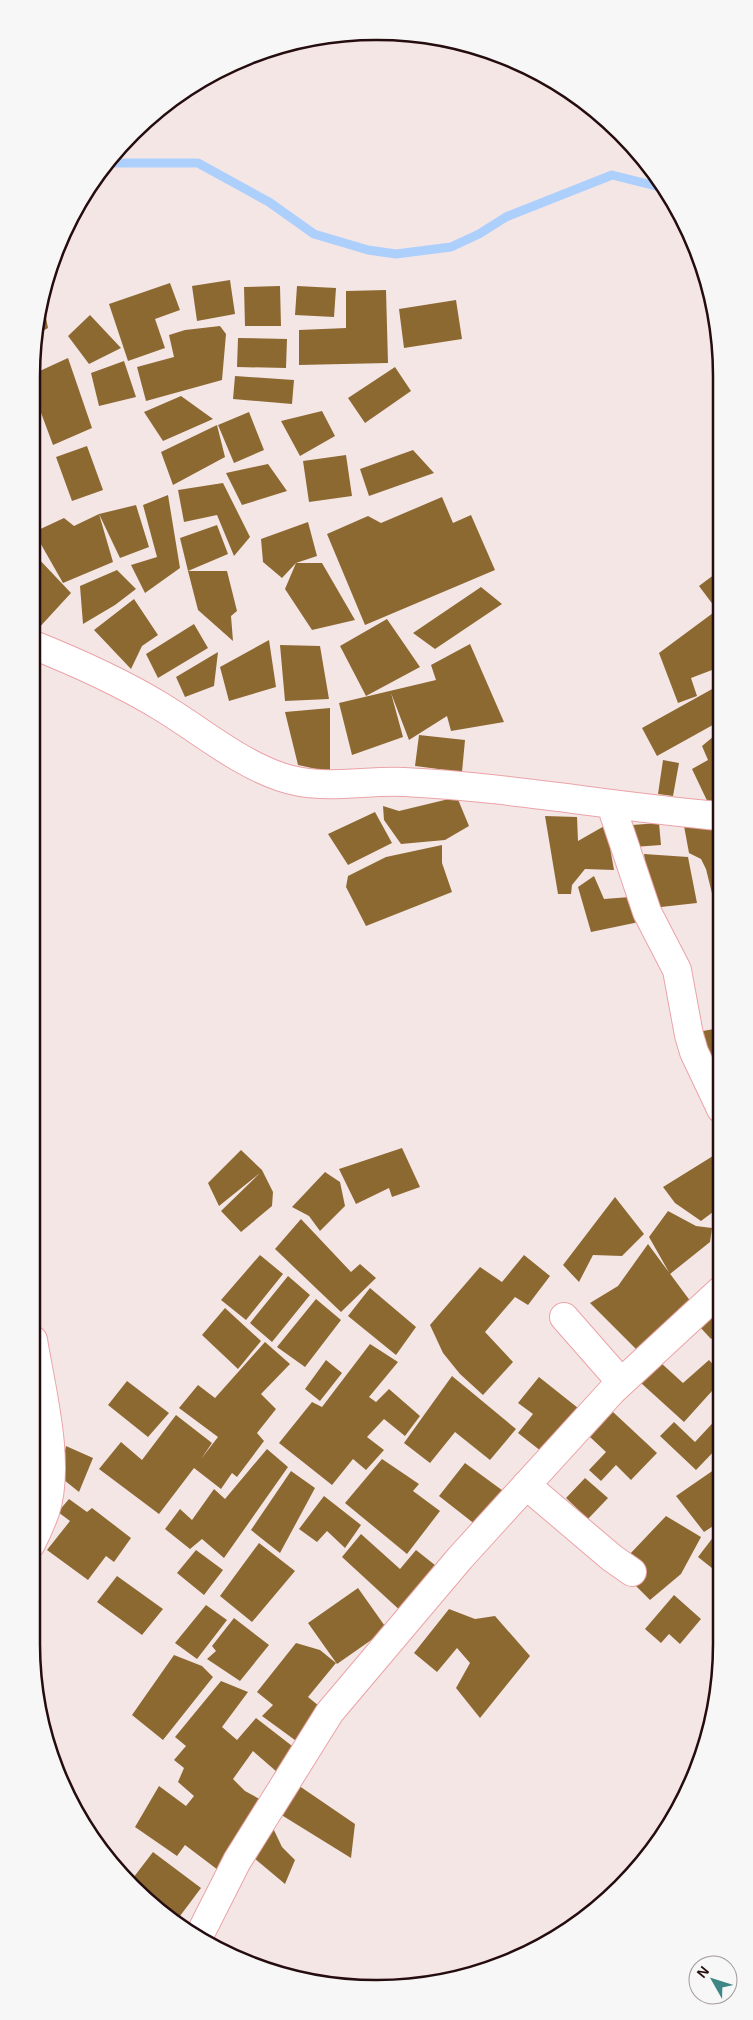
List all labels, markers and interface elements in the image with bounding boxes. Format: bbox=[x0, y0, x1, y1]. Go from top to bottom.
north arrow bbox=[688, 1955, 738, 2005]
text: N bbox=[693, 1963, 712, 1981]

